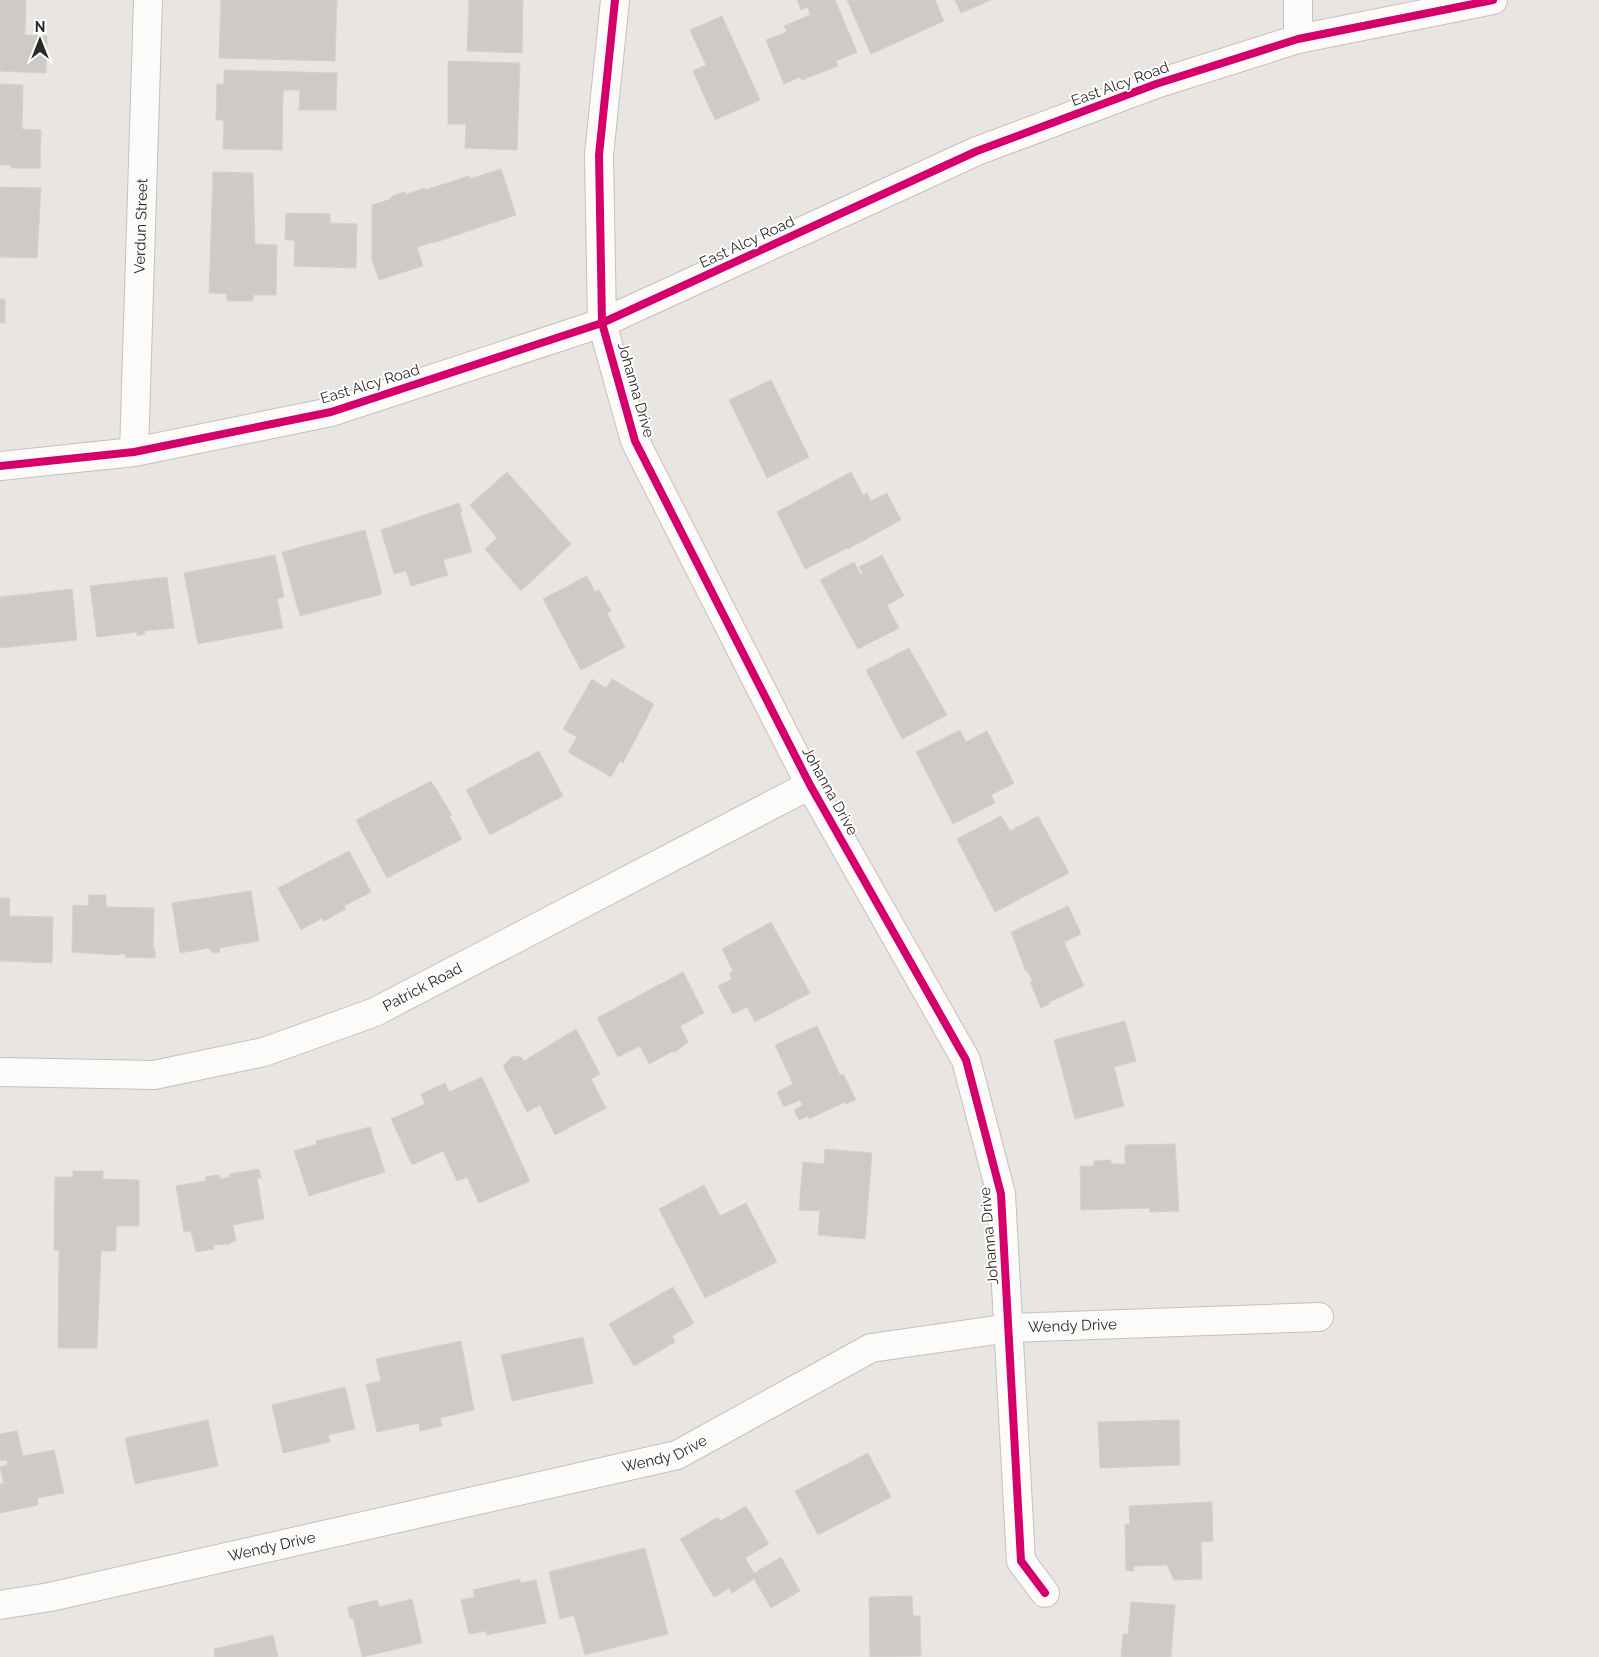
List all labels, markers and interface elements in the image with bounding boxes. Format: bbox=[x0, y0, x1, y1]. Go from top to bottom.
north arrow bbox=[15, 15, 65, 65]
text: N bbox=[35, 19, 45, 35]
street label: East Alcy Road bbox=[1069, 58, 1171, 110]
street label: Verdun Street bbox=[131, 178, 151, 274]
street label: East Alcy Road bbox=[697, 212, 797, 272]
street label: Johanna Drive bbox=[614, 340, 658, 440]
street label: East Alcy Road bbox=[318, 360, 422, 408]
street label: Johanna Drive bbox=[798, 744, 862, 838]
street label: Patrick Road bbox=[380, 959, 465, 1015]
street label: Johanna Drive bbox=[976, 1186, 1002, 1286]
street label: Wendy Drive bbox=[1028, 1315, 1117, 1336]
street label: Wendy Drive bbox=[620, 1431, 710, 1476]
street label: Wendy Drive bbox=[226, 1528, 317, 1565]

